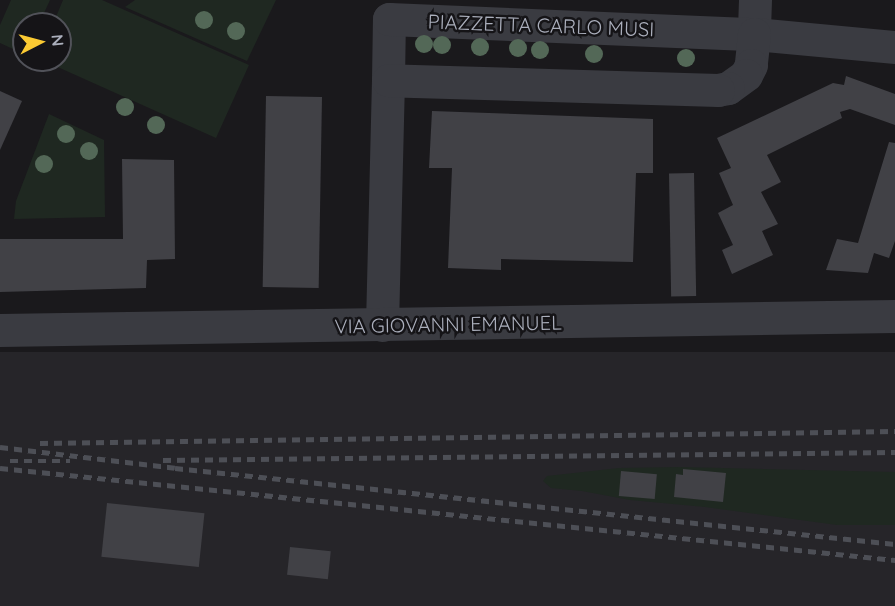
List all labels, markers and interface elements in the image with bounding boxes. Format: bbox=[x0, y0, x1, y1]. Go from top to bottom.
street label: PIAZZETTA CARLO MUSI bbox=[427, 9, 655, 41]
north arrow bbox=[12, 12, 72, 72]
text: N bbox=[47, 33, 68, 47]
street label: VIA GIOVANNI EMANUEL bbox=[334, 310, 562, 338]

